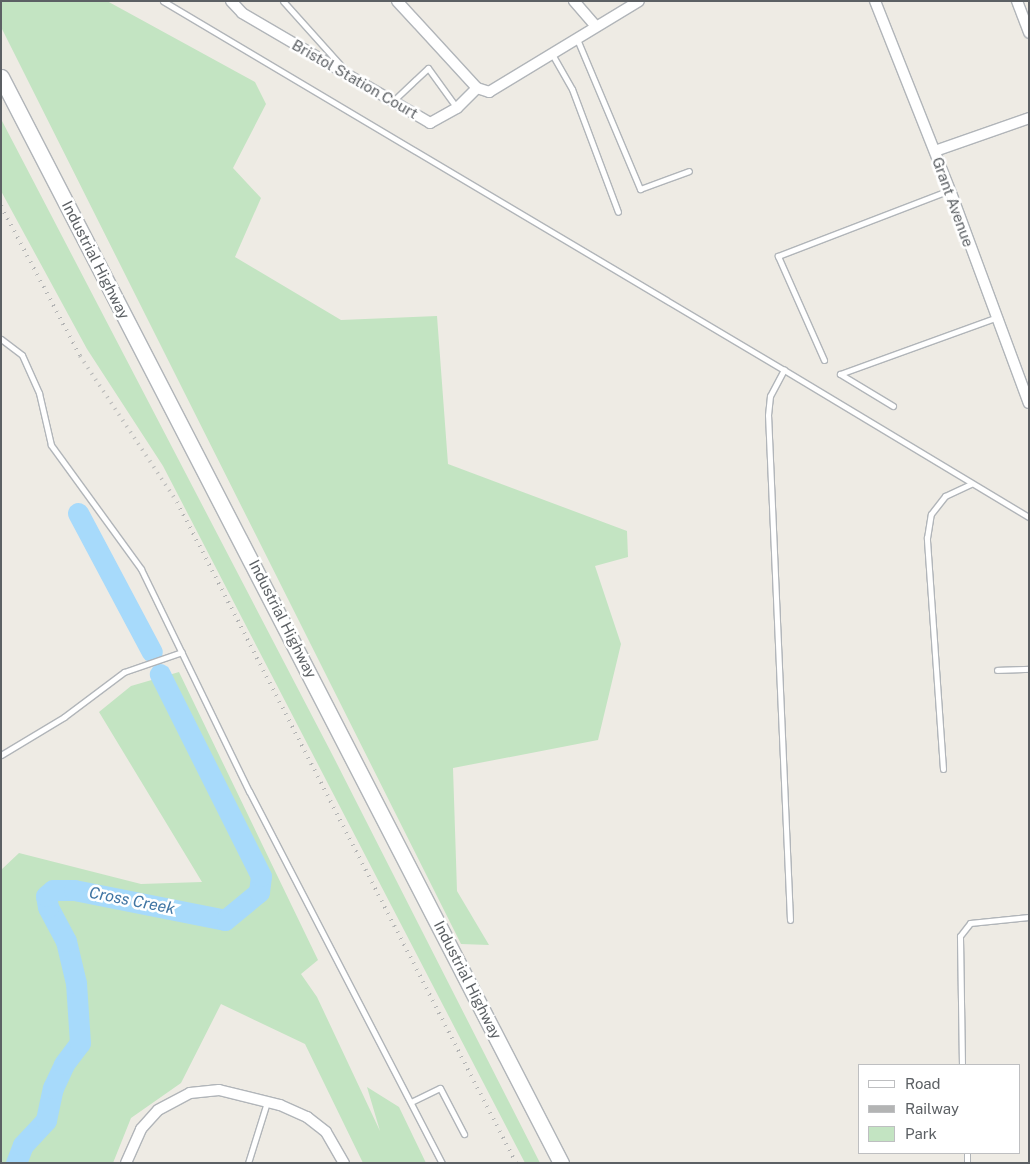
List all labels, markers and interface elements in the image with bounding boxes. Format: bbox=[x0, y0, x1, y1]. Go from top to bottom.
street label: Bristol Station Court bbox=[289, 36, 421, 122]
street label: Grant Avenue bbox=[928, 155, 978, 249]
street label: Industrial Highway bbox=[58, 198, 134, 322]
street label: Industrial Highway bbox=[245, 557, 321, 681]
water label: Cross Creek bbox=[87, 883, 177, 919]
street label: Industrial Highway bbox=[430, 918, 506, 1042]
legend bbox=[858, 1064, 1020, 1154]
text: Road bbox=[905, 1075, 941, 1092]
text: Railway bbox=[905, 1100, 959, 1117]
text: Park bbox=[905, 1125, 937, 1142]

